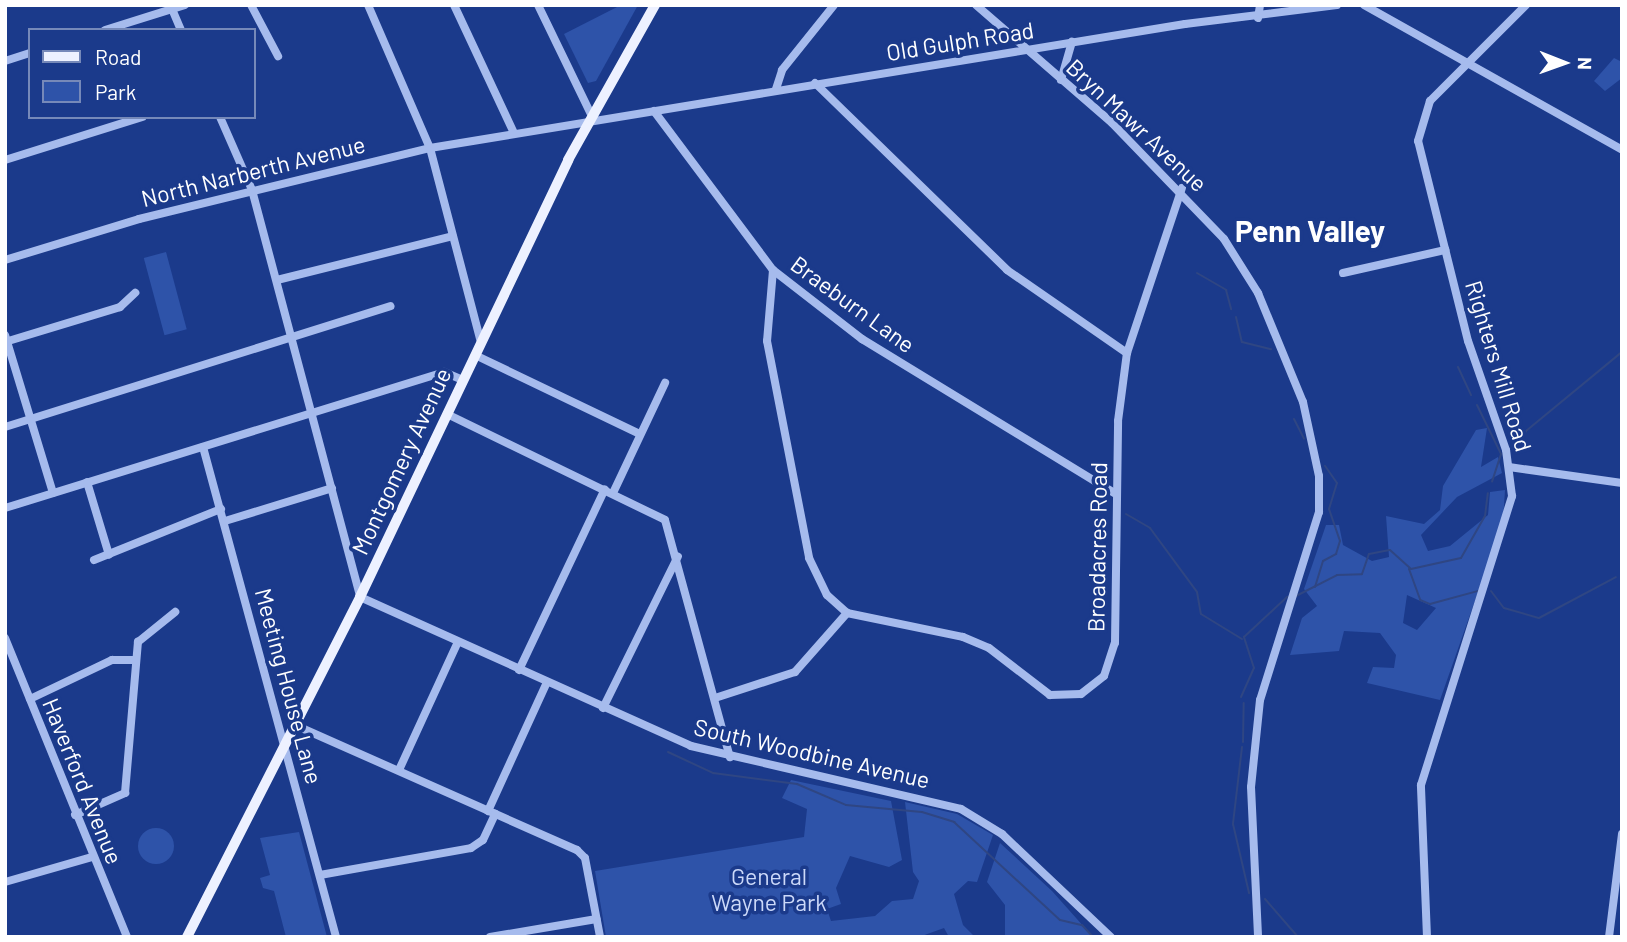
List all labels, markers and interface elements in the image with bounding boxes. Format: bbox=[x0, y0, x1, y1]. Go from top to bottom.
street label: Old Gulph Road bbox=[884, 16, 1036, 66]
legend bbox=[28, 28, 256, 119]
north arrow bbox=[1529, 28, 1599, 98]
text: Road bbox=[95, 44, 141, 69]
street label: Bryn Mawr Avenue bbox=[1061, 53, 1213, 197]
text: N bbox=[1574, 57, 1597, 70]
text: Park bbox=[95, 79, 136, 104]
street label: North Narberth Avenue bbox=[138, 130, 368, 212]
district label: Penn Valley bbox=[1235, 212, 1385, 248]
street label: Braeburn Lane bbox=[786, 250, 920, 358]
street label: Righters Mill Road bbox=[1460, 277, 1538, 455]
street label: Montgomery Avenue bbox=[346, 363, 456, 559]
street label: Broadacres Road bbox=[1082, 462, 1112, 632]
street label: Meeting House Lane bbox=[250, 585, 328, 787]
street label: Haverford Avenue bbox=[37, 694, 129, 868]
street label: South Woodbine Avenue bbox=[691, 712, 933, 794]
park label: General Wayne Park bbox=[711, 862, 827, 916]

